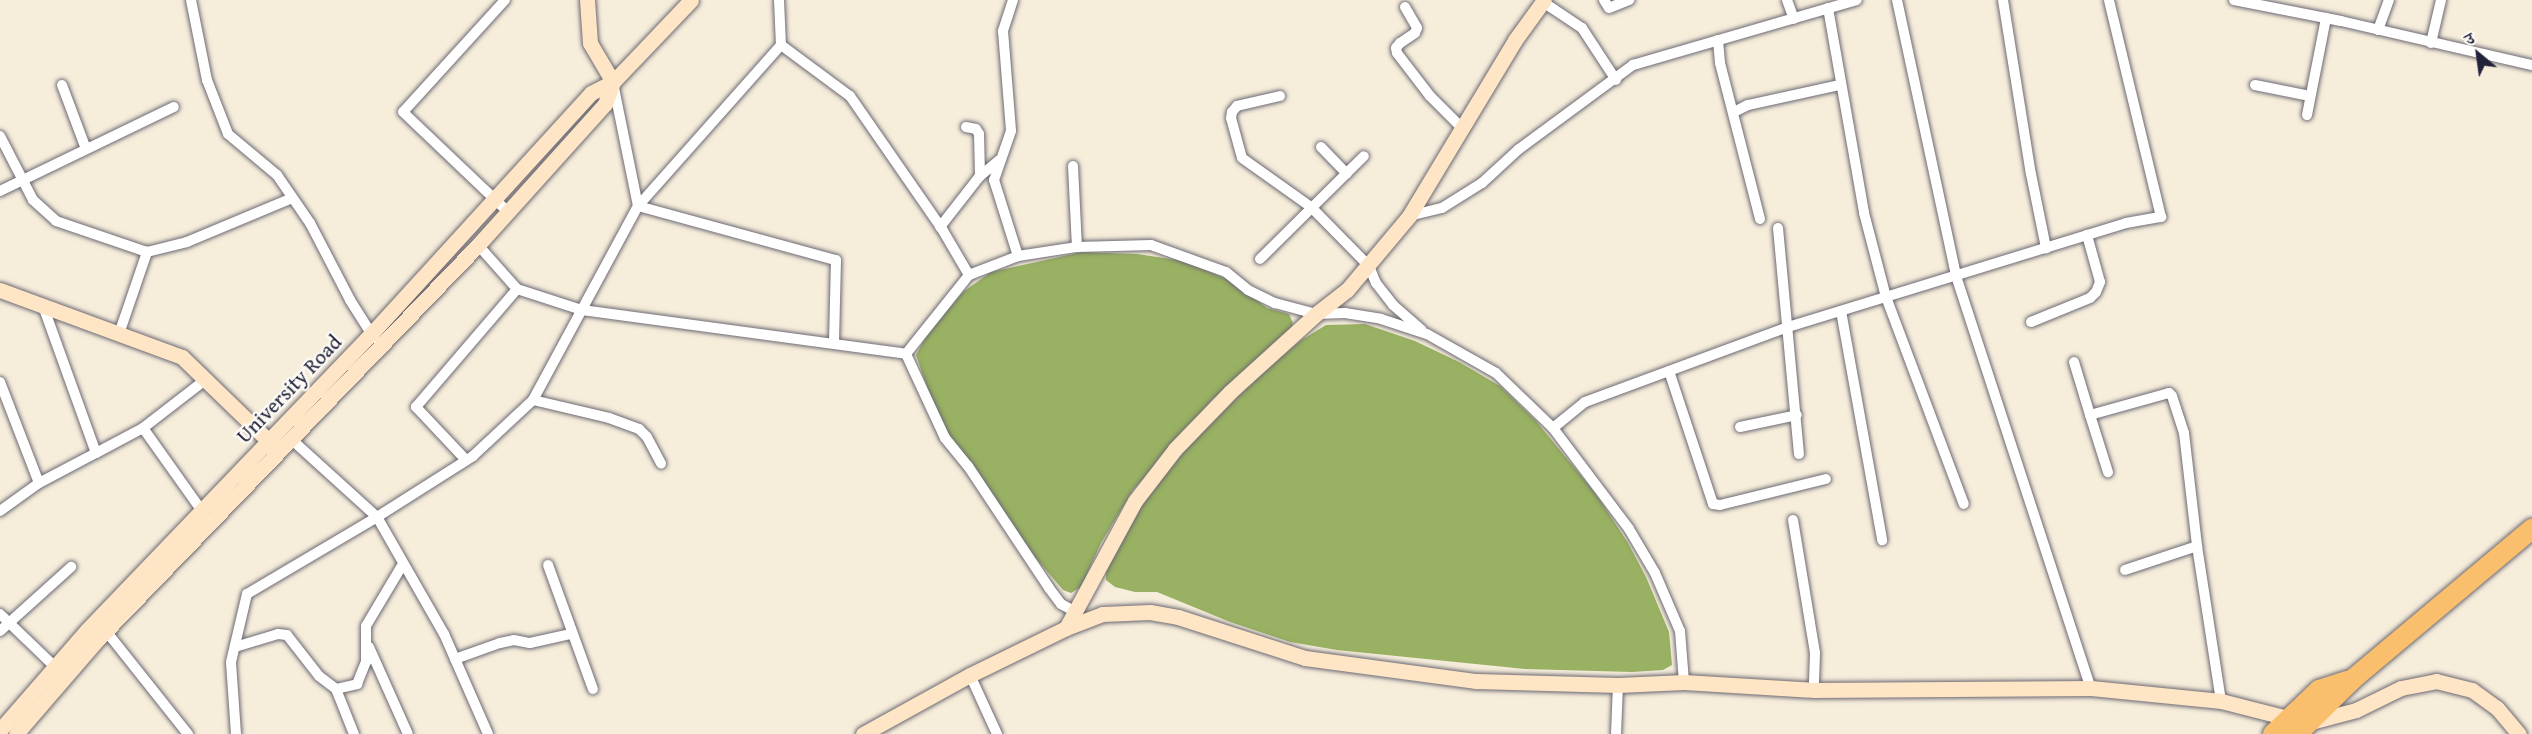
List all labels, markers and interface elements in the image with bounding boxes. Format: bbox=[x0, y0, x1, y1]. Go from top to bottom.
north arrow bbox=[2448, 24, 2508, 84]
text: उ bbox=[2460, 26, 2479, 51]
street label: University Road bbox=[231, 330, 347, 448]

